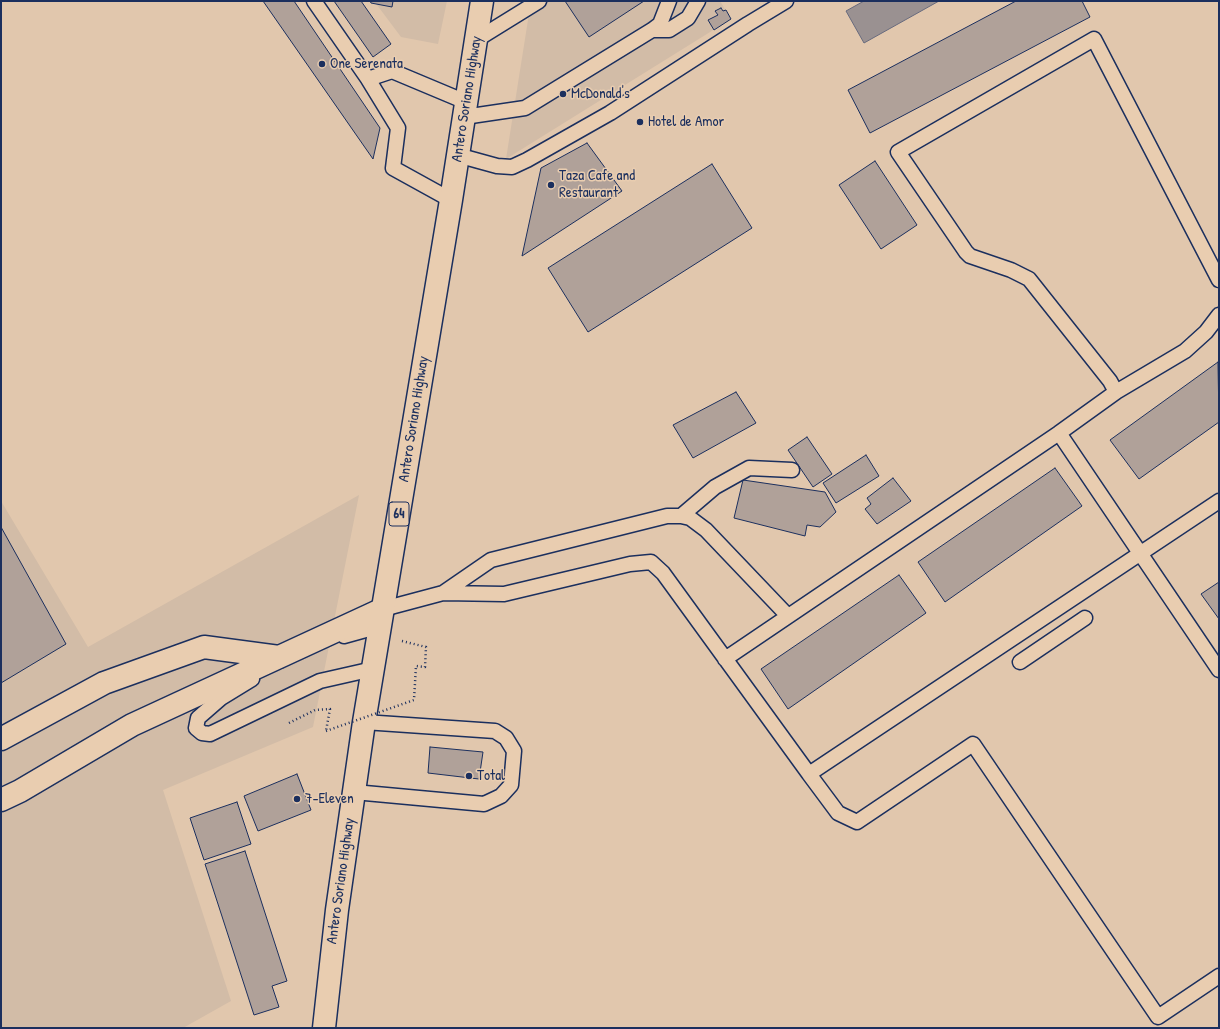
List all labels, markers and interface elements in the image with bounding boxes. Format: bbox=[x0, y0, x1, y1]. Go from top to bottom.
street label: Antero Soriano Highway bbox=[448, 35, 486, 163]
place label: One Serenata bbox=[330, 55, 403, 73]
marker: One Serenata bbox=[317, 59, 327, 69]
place label: McDonald's bbox=[571, 85, 630, 103]
marker: McDonald's bbox=[558, 89, 568, 99]
place label: Hotel de Amor bbox=[648, 113, 724, 131]
marker: Hotel de Amor bbox=[635, 117, 645, 127]
place label: Taza Cafe and Restaurant bbox=[559, 167, 635, 202]
marker: Taza Cafe and Restaurant bbox=[546, 180, 556, 190]
street label: Antero Soriano Highway bbox=[395, 355, 433, 483]
road number: 64 bbox=[389, 502, 409, 526]
place label: Total bbox=[477, 767, 505, 785]
marker: Total bbox=[464, 771, 474, 781]
place label: 7-Eleven bbox=[305, 790, 354, 808]
marker: 7-Eleven bbox=[292, 794, 302, 804]
street label: Antero Soriano Highway bbox=[323, 817, 359, 945]

